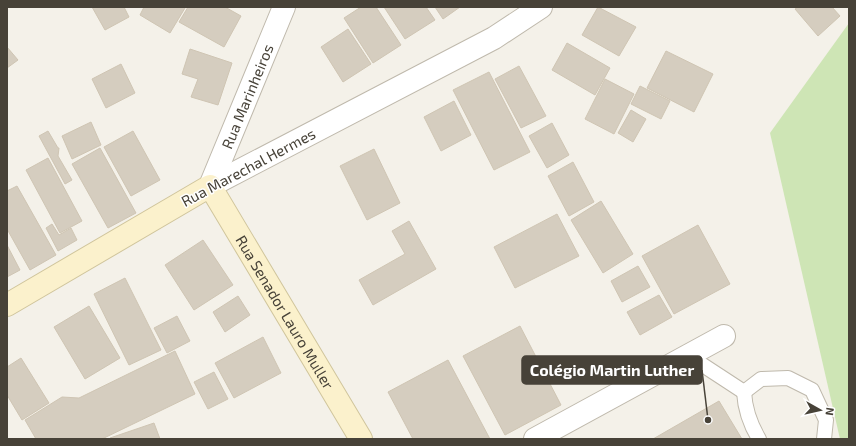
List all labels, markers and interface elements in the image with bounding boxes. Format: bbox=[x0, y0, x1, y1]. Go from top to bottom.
street label: Rua Marinheiros bbox=[217, 41, 277, 151]
street label: Rua Marechal Hermes bbox=[178, 124, 318, 210]
street label: Rua Senador Lauro Muller bbox=[232, 232, 338, 392]
callout: Colégio Martin Luther bbox=[522, 356, 702, 384]
text: Colégio Martin Luther bbox=[530, 360, 694, 379]
north arrow bbox=[800, 390, 840, 430]
text: N bbox=[823, 407, 837, 416]

